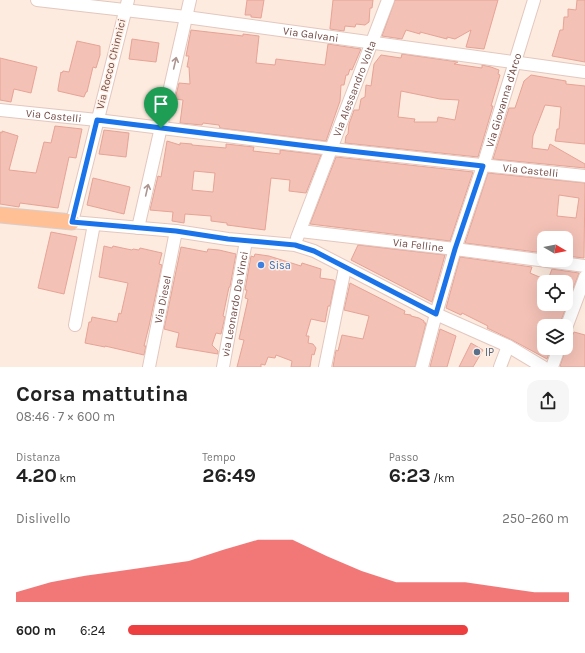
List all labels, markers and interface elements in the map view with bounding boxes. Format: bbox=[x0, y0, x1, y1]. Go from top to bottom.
street label: Via Rocco Chinnici bbox=[93, 17, 129, 111]
street label: Via Galvani bbox=[282, 24, 339, 44]
street label: Via Alessandro Volta bbox=[330, 39, 378, 138]
street label: Via Giovanna d'Arco bbox=[483, 51, 524, 149]
one-way arrow bbox=[172, 57, 180, 70]
pin bbox=[144, 87, 178, 128]
icon: arrive bbox=[150, 93, 172, 115]
street label: Via Castelli bbox=[25, 106, 82, 125]
street label: Via Castelli bbox=[502, 161, 559, 180]
one-way arrow bbox=[143, 184, 151, 197]
north arrow bbox=[537, 231, 573, 267]
map controls bbox=[537, 231, 573, 355]
street label: Via Felline bbox=[392, 235, 445, 254]
street label: via Leonardo Da Vinci bbox=[218, 250, 251, 358]
place label: Sisa bbox=[269, 259, 291, 272]
marker: Sisa bbox=[256, 260, 266, 270]
street label: Via Diesel bbox=[151, 274, 174, 325]
button: locate bbox=[537, 275, 573, 311]
button: layers bbox=[537, 319, 573, 355]
place label: IP bbox=[485, 346, 494, 359]
marker: IP bbox=[472, 347, 482, 357]
button: share bbox=[527, 380, 569, 422]
text: Corsa mattutina bbox=[16, 381, 188, 407]
text: 08:46 · 7 × 600 m bbox=[16, 409, 115, 424]
text: Distanza bbox=[16, 451, 60, 464]
text: Tempo bbox=[202, 451, 235, 464]
text: Passo bbox=[389, 451, 418, 464]
text: 4.20 bbox=[16, 464, 57, 487]
text: 26:49 bbox=[202, 464, 256, 487]
text: 6:23 bbox=[389, 464, 431, 487]
text: km bbox=[57, 472, 76, 485]
text: /km bbox=[431, 472, 455, 485]
text: Dislivello bbox=[16, 511, 70, 526]
text: 250–260 m bbox=[502, 511, 569, 526]
text: 600 m bbox=[16, 623, 56, 638]
text: 6:24 bbox=[80, 623, 105, 638]

